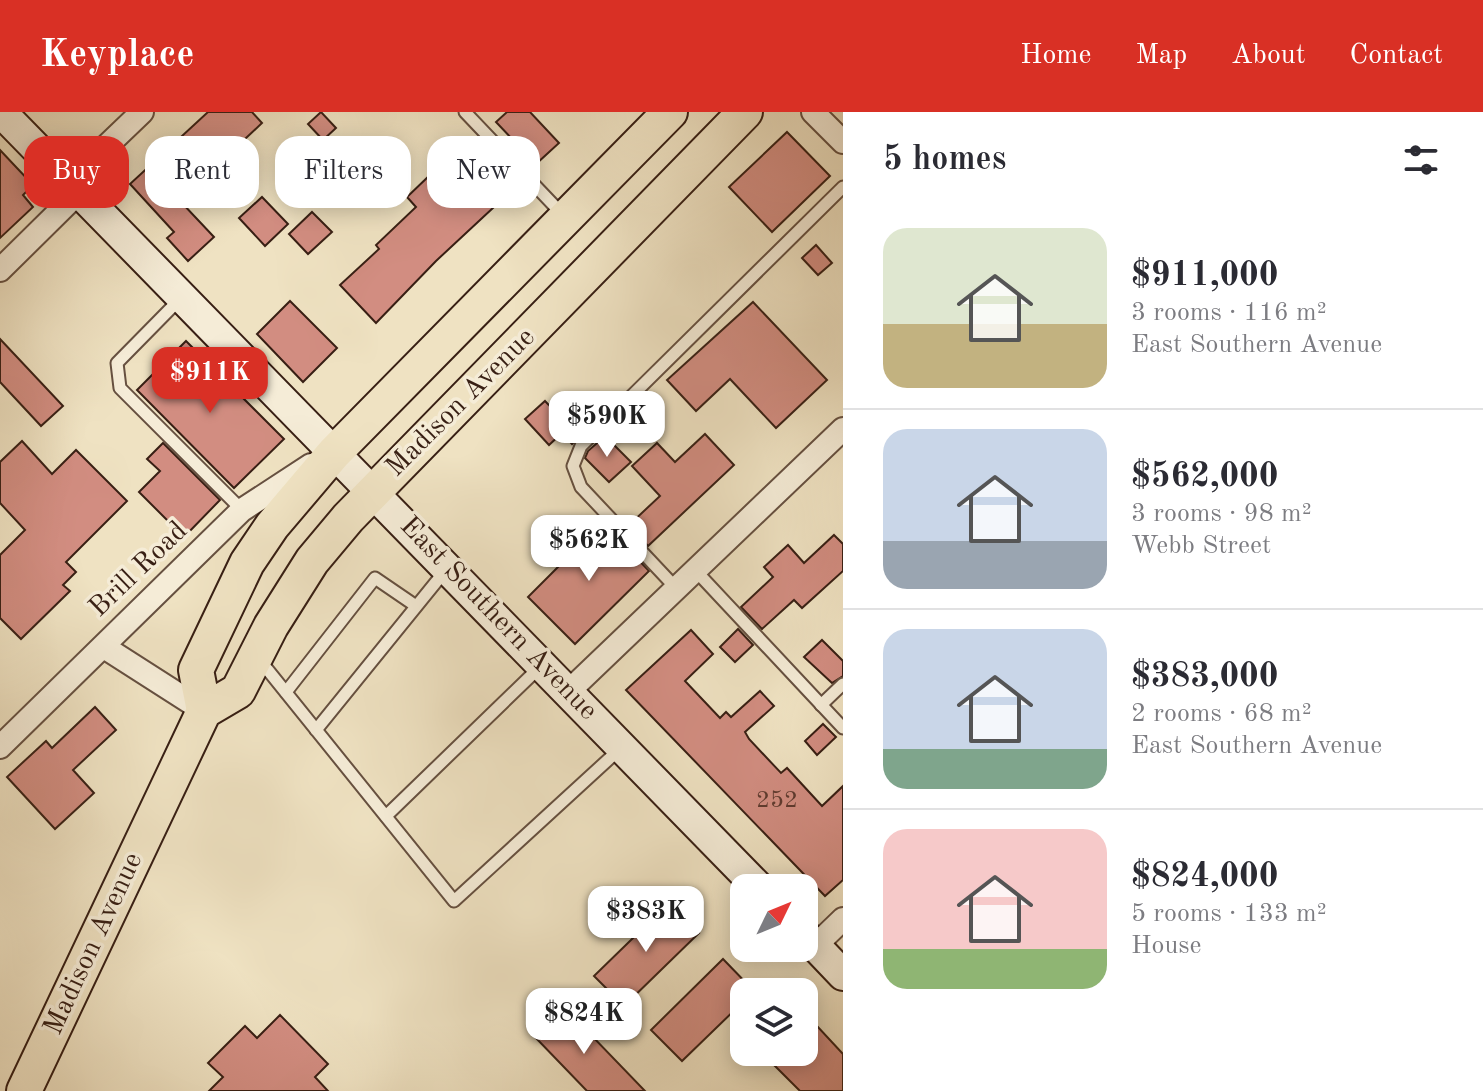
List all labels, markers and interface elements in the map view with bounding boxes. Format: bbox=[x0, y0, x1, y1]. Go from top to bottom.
text: Keyplace bbox=[40, 37, 195, 75]
text: Home bbox=[1020, 42, 1091, 70]
text: Map bbox=[1135, 42, 1187, 70]
text: About bbox=[1231, 42, 1306, 70]
text: Contact bbox=[1350, 42, 1443, 70]
chip: Buy bbox=[24, 136, 129, 208]
chip: Rent bbox=[145, 136, 259, 208]
chip: Filters bbox=[275, 136, 411, 208]
chip: New bbox=[427, 136, 540, 208]
icon: filters bbox=[1399, 138, 1443, 182]
text: 5 homes bbox=[883, 143, 1006, 177]
text: $911,000 bbox=[1131, 259, 1279, 293]
icon: home bbox=[947, 260, 1043, 356]
text: 3 rooms · 116 m² bbox=[1131, 300, 1327, 326]
street label: Madison Avenue bbox=[381, 323, 541, 483]
text: East Southern Avenue bbox=[1131, 332, 1382, 358]
pin: $911K bbox=[154, 347, 266, 415]
text: $911K bbox=[170, 360, 250, 386]
pin: $590K bbox=[551, 391, 663, 459]
text: $590K bbox=[567, 404, 647, 430]
text: $562,000 bbox=[1131, 460, 1279, 494]
icon: home bbox=[947, 461, 1043, 557]
text: 3 rooms · 98 m² bbox=[1131, 501, 1312, 527]
street label: East Southern Avenue bbox=[394, 512, 602, 726]
pin: $562K bbox=[533, 515, 645, 583]
street label: Brill Road bbox=[85, 517, 193, 623]
text: $562K bbox=[549, 528, 629, 554]
text: Webb Street bbox=[1131, 533, 1271, 559]
text: $383,000 bbox=[1131, 660, 1279, 694]
icon: home bbox=[947, 661, 1043, 757]
text: 2 rooms · 68 m² bbox=[1131, 701, 1312, 727]
text: East Southern Avenue bbox=[1131, 733, 1382, 759]
house number: 252 bbox=[756, 789, 798, 813]
street label: Madison Avenue bbox=[40, 849, 148, 1039]
text: $824,000 bbox=[1131, 860, 1279, 894]
icon: home bbox=[947, 861, 1043, 957]
north arrow bbox=[730, 874, 818, 962]
map controls bbox=[730, 874, 818, 1066]
pin: $383K bbox=[590, 886, 702, 954]
text: $383K bbox=[606, 899, 686, 925]
text: 5 rooms · 133 m² bbox=[1131, 901, 1327, 927]
text: House bbox=[1131, 933, 1202, 959]
button: layers bbox=[730, 978, 818, 1066]
pin: $824K bbox=[528, 988, 640, 1056]
text: $824K bbox=[544, 1001, 624, 1027]

